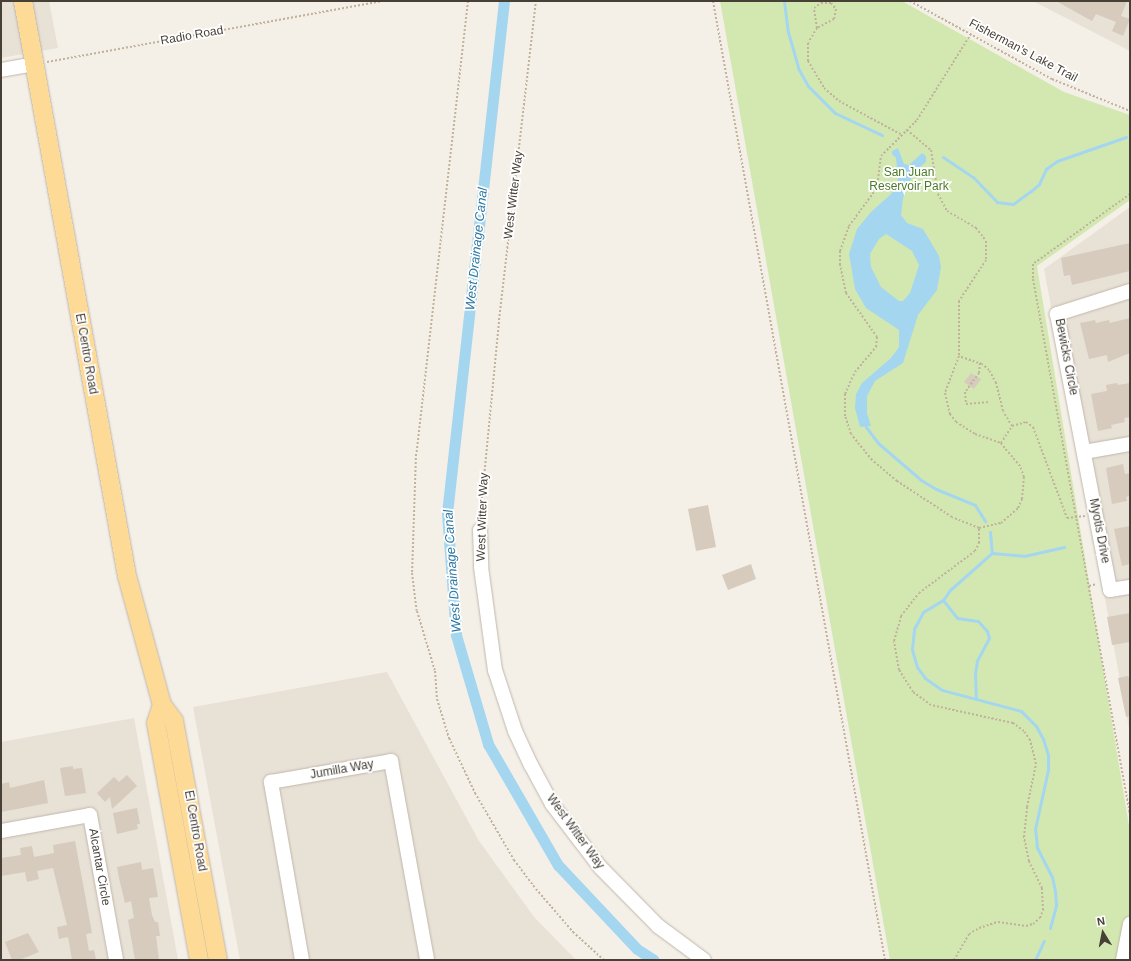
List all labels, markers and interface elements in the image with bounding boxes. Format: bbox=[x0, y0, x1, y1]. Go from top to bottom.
street label: Fisherman’s Lake Trail bbox=[966, 16, 1080, 86]
street label: Radio Road bbox=[160, 23, 224, 49]
street label: West Witter Way bbox=[501, 150, 527, 240]
park label: San Juan Reservoir Park bbox=[869, 166, 949, 194]
water label: West Drainage Canal bbox=[463, 187, 491, 311]
street label: El Centro Road bbox=[72, 312, 100, 396]
street label: Bewicks Circle bbox=[1051, 317, 1081, 397]
street label: West Witter Way bbox=[474, 472, 492, 562]
street label: Myotis Drive bbox=[1086, 497, 1112, 565]
water label: West Drainage Canal bbox=[441, 509, 465, 633]
street label: Jumilla Way bbox=[309, 757, 375, 783]
street label: El Centro Road bbox=[181, 789, 209, 873]
street label: West Witter Way bbox=[543, 792, 607, 872]
street label: Alcantar Circle bbox=[85, 827, 113, 907]
north arrow bbox=[1083, 913, 1123, 953]
text: N bbox=[1096, 915, 1106, 928]

